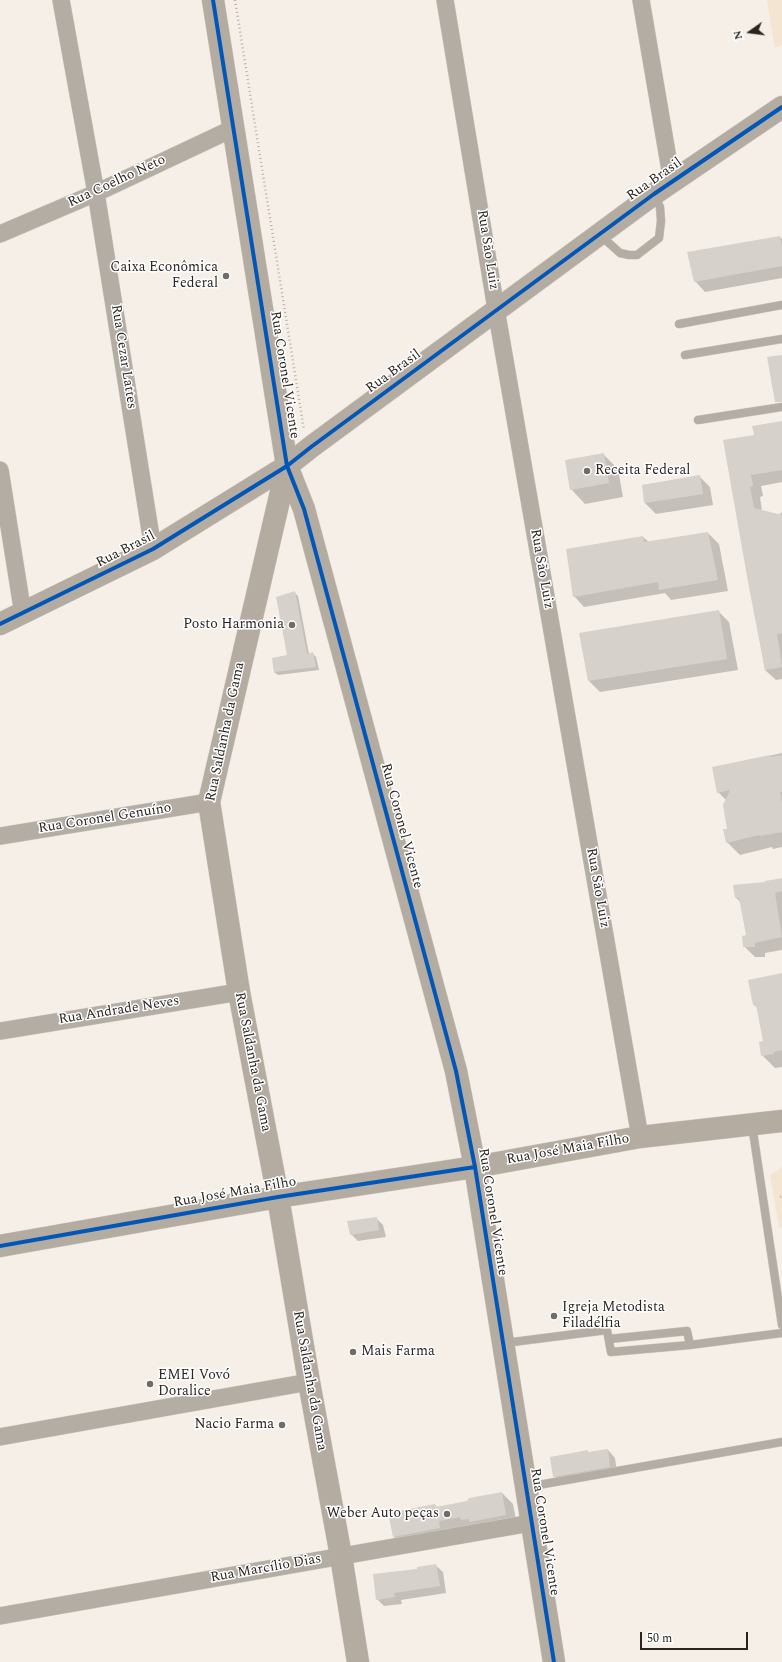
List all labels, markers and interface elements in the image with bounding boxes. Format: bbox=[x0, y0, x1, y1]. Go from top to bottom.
north arrow bbox=[730, 12, 770, 52]
text: N bbox=[729, 29, 747, 41]
street label: Rua Coelho Neto bbox=[65, 152, 169, 212]
street label: Rua Brasil bbox=[624, 155, 686, 205]
street label: Rua São Luiz bbox=[472, 209, 502, 291]
place label: Caixa Econômica Federal bbox=[110, 260, 218, 292]
marker: Caixa Econômica Federal bbox=[221, 271, 231, 281]
street label: Rua Cezar Lattes bbox=[106, 304, 140, 410]
street label: Rua Coronel Vicente bbox=[266, 310, 302, 440]
street label: Rua Brasil bbox=[363, 346, 425, 398]
place label: Receita Federal bbox=[595, 463, 690, 479]
marker: Receita Federal bbox=[582, 466, 592, 476]
street label: Rua Brasil bbox=[94, 528, 158, 572]
street label: Rua São Luiz bbox=[526, 528, 556, 610]
place label: Posto Harmonia bbox=[183, 617, 284, 633]
marker: Posto Harmonia bbox=[287, 620, 297, 630]
street label: Rua Saldanha da Gama bbox=[203, 661, 249, 803]
street label: Rua Coronel Vicente bbox=[376, 762, 426, 890]
street label: Rua Coronel Genuíno bbox=[37, 800, 173, 838]
street label: Rua São Luiz bbox=[582, 847, 612, 929]
street label: Rua Saldanha da Gama bbox=[230, 991, 274, 1133]
street label: Rua Andrade Neves bbox=[57, 993, 181, 1029]
street label: Rua José Maia Filho bbox=[505, 1131, 631, 1169]
street label: Rua Coronel Vicente bbox=[474, 1147, 510, 1277]
street label: Rua José Maia Filho bbox=[172, 1174, 298, 1212]
place label: Igreja Metodista Filadélfia bbox=[562, 1300, 665, 1332]
street label: Rua Saldanha da Gama bbox=[288, 1310, 330, 1452]
marker: Igreja Metodista Filadélfia bbox=[549, 1311, 559, 1321]
place label: Mais Farma bbox=[361, 1344, 435, 1360]
marker: Mais Farma bbox=[348, 1347, 358, 1357]
place label: EMEI Vovó Doralice bbox=[158, 1368, 230, 1400]
marker: EMEI Vovó Doralice bbox=[145, 1379, 155, 1389]
place label: Nacio Farma bbox=[194, 1417, 274, 1433]
marker: Nacio Farma bbox=[277, 1420, 287, 1430]
street label: Rua Coronel Vicente bbox=[526, 1467, 562, 1597]
place label: Weber Auto peças bbox=[327, 1506, 439, 1522]
marker: Weber Auto peças bbox=[442, 1509, 452, 1519]
street label: Rua Marcílio Dias bbox=[209, 1551, 323, 1587]
scale bar bbox=[642, 1624, 750, 1650]
text: 50 m bbox=[647, 1629, 672, 1648]

